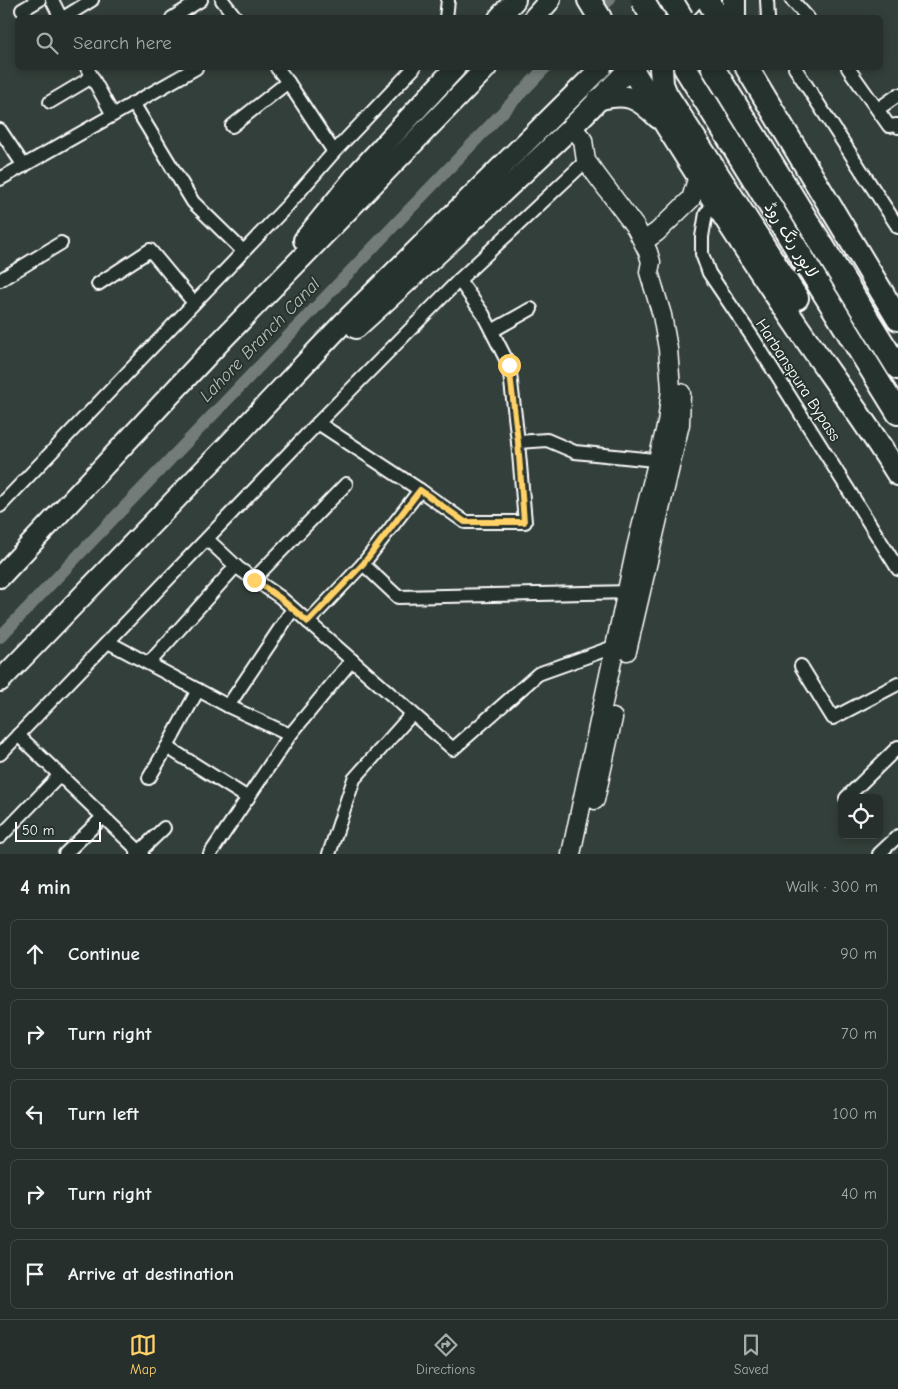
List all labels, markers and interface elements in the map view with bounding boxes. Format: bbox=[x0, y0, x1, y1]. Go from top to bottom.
search box bbox=[15, 15, 883, 70]
icon: search bbox=[33, 29, 61, 57]
text: Search here bbox=[73, 32, 172, 54]
street label: لاہور رنگ روڈ bbox=[758, 198, 822, 283]
water label: Lahore Branch Canal bbox=[196, 273, 325, 406]
street label: Harbanspura Bypass bbox=[752, 316, 844, 445]
route start bbox=[498, 354, 521, 377]
route end bbox=[243, 569, 266, 592]
map controls bbox=[838, 794, 883, 839]
button: locate bbox=[838, 794, 883, 839]
scale bar bbox=[15, 819, 101, 842]
text: 50 m bbox=[22, 822, 54, 839]
text: 4 min bbox=[20, 875, 71, 899]
text: Walk · 300 m bbox=[786, 878, 878, 896]
icon: ahead bbox=[21, 940, 49, 968]
text: Continue bbox=[68, 943, 140, 965]
text: 90 m bbox=[840, 945, 877, 963]
icon: right bbox=[21, 1020, 49, 1048]
text: Turn right bbox=[68, 1023, 152, 1045]
text: 70 m bbox=[841, 1025, 877, 1043]
icon: left bbox=[21, 1100, 49, 1128]
text: Turn left bbox=[68, 1103, 139, 1125]
text: 100 m bbox=[833, 1105, 877, 1123]
icon: right bbox=[21, 1180, 49, 1208]
text: Turn right bbox=[68, 1183, 152, 1205]
text: 40 m bbox=[841, 1185, 877, 1203]
icon: arrive bbox=[21, 1260, 49, 1288]
text: Arrive at destination bbox=[68, 1263, 234, 1285]
tab: Map bbox=[129, 1331, 157, 1378]
tab: Directions bbox=[416, 1331, 475, 1378]
tab: Saved bbox=[734, 1331, 769, 1378]

